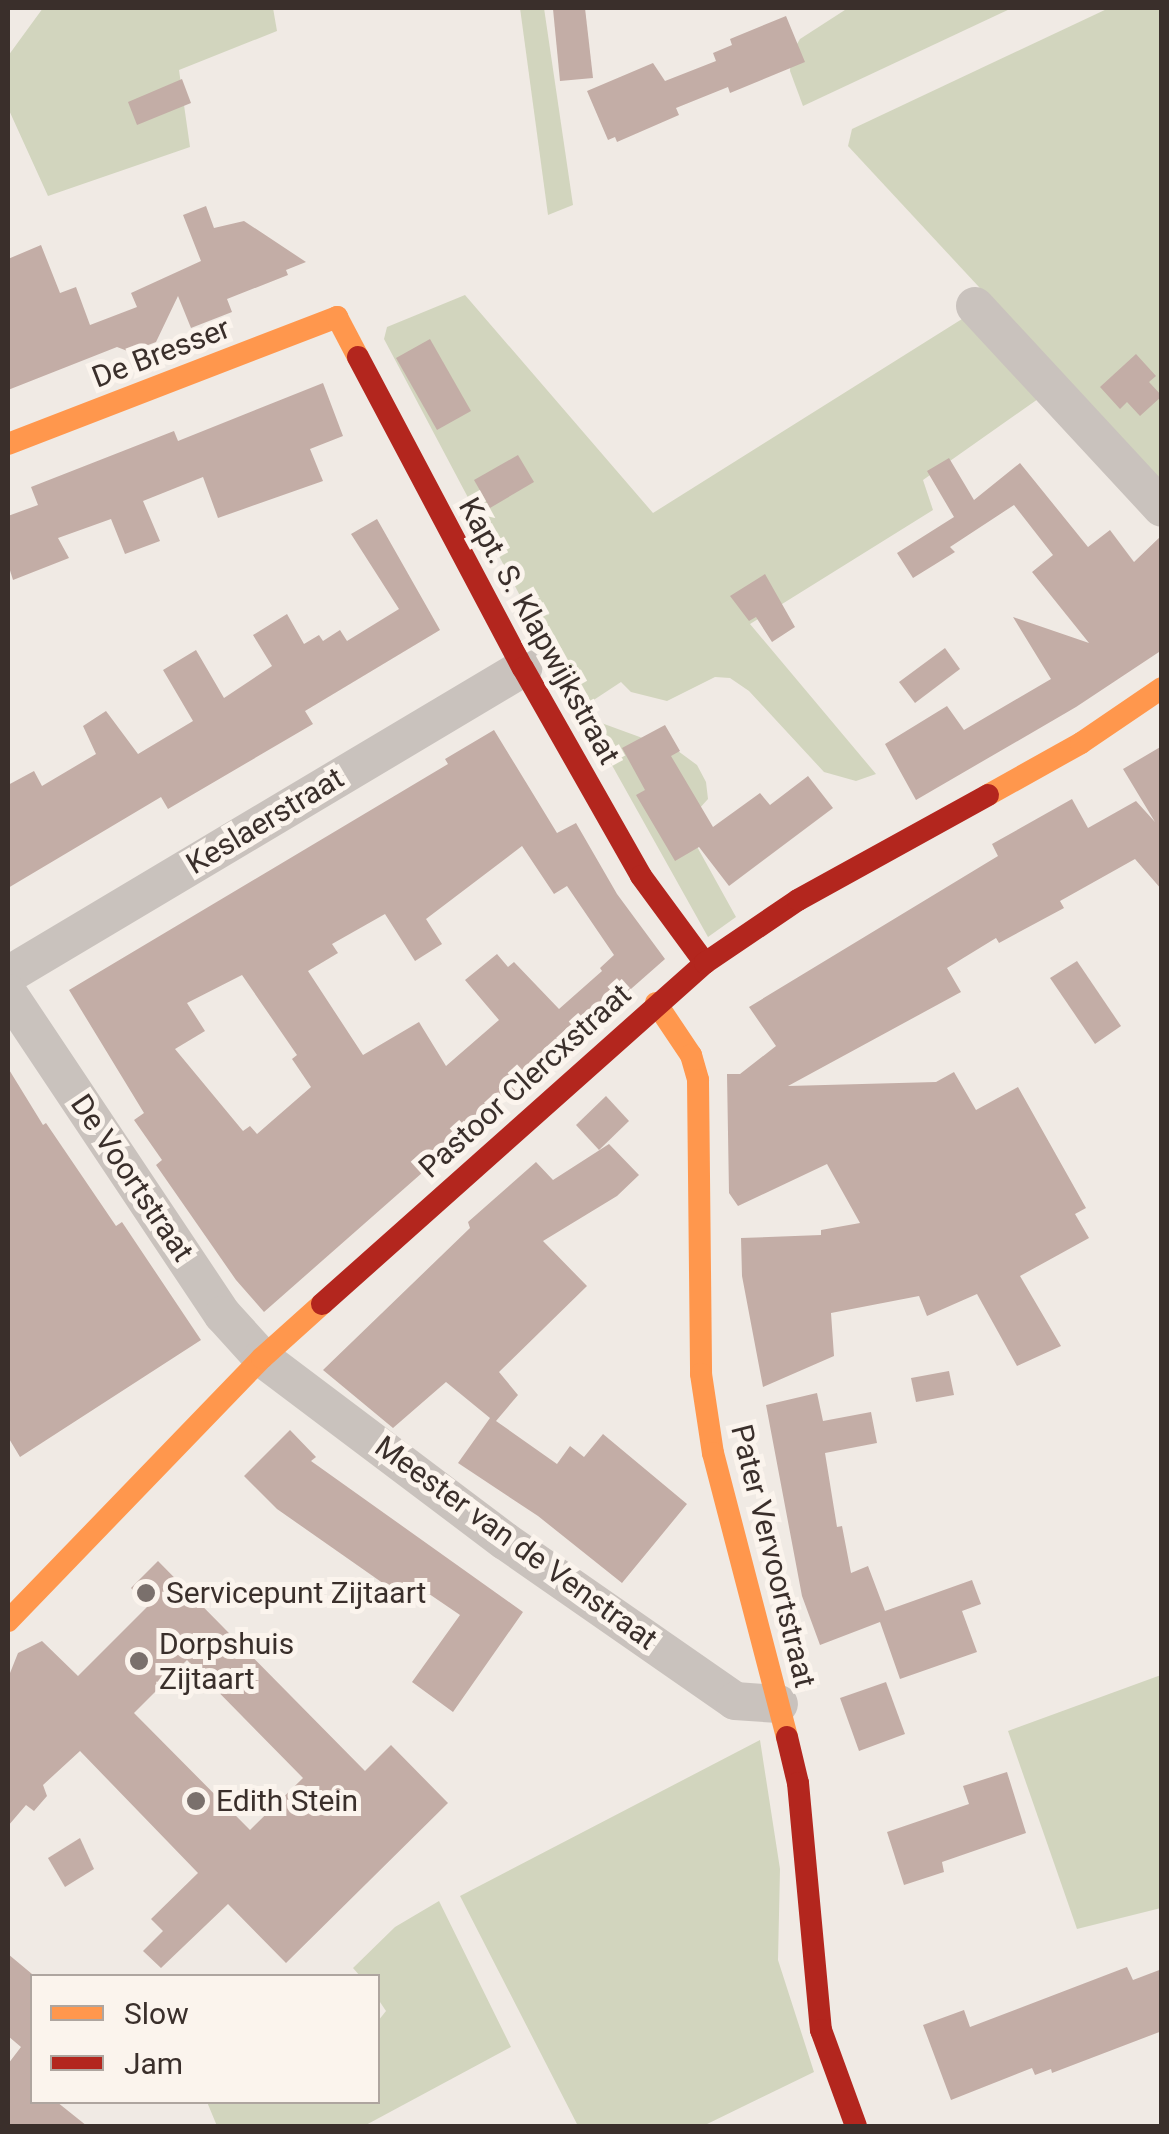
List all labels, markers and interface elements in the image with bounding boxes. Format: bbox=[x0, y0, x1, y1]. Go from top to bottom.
street label: De Bresser bbox=[87, 310, 235, 396]
street label: Kapt. S. Klapwijkstraat bbox=[451, 491, 627, 771]
street label: Keslaerstraat bbox=[180, 760, 350, 882]
street label: Pastoor Clercxstraat bbox=[412, 976, 638, 1186]
street label: De Voortstraat bbox=[63, 1088, 201, 1268]
street label: Pater Vervoortstraat bbox=[723, 1421, 823, 1691]
street label: Meester van de Venstraat bbox=[368, 1429, 664, 1657]
place label: Servicepunt Zijtaart bbox=[166, 1575, 426, 1611]
marker: Servicepunt Zijtaart bbox=[135, 1582, 157, 1604]
place label: Dorpshuis Zijtaart bbox=[159, 1626, 294, 1696]
marker: Dorpshuis Zijtaart bbox=[128, 1650, 150, 1672]
place label: Edith Stein bbox=[216, 1783, 358, 1819]
marker: Edith Stein bbox=[185, 1790, 207, 1812]
legend bbox=[30, 1974, 380, 2104]
text: Slow bbox=[124, 1996, 189, 2031]
text: Jam bbox=[124, 2046, 183, 2081]

